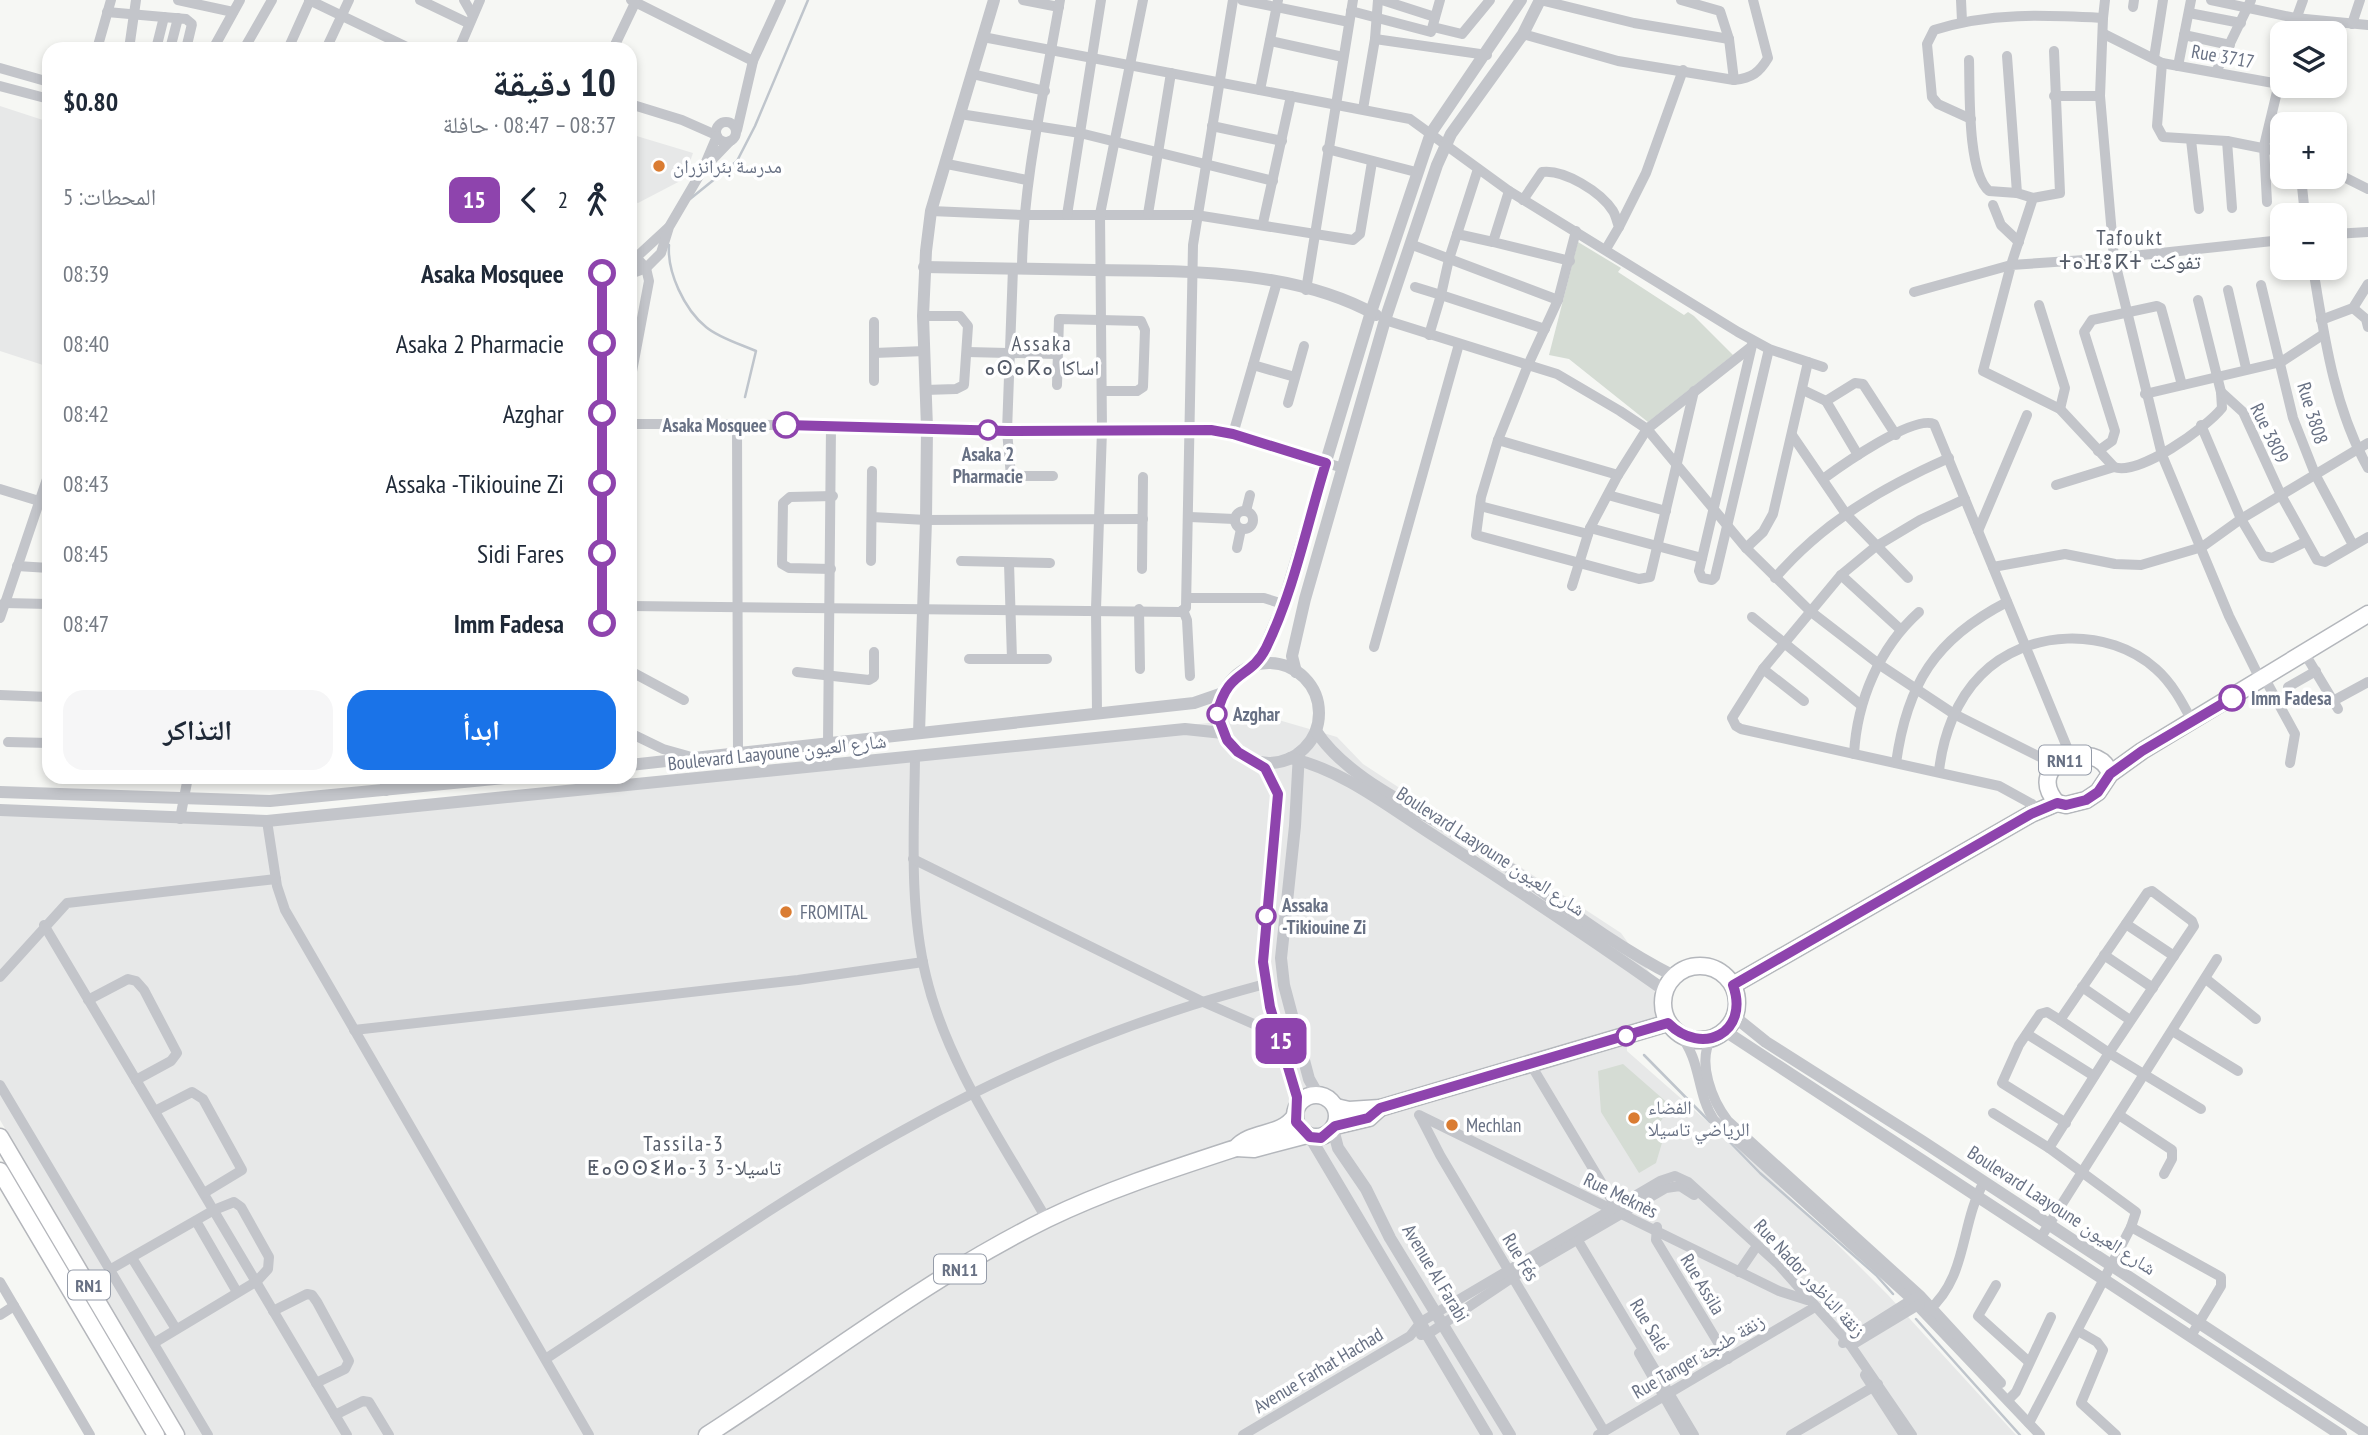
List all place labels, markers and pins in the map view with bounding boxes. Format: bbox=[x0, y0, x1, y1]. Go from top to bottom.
place label: مدرسة بئرانزران bbox=[673, 154, 782, 178]
marker: مدرسة بئرانزران bbox=[651, 158, 667, 174]
marker: Asaka Mosquee bbox=[773, 412, 799, 438]
place label: Asaka Mosquee bbox=[662, 413, 767, 437]
marker: Asaka 2 Pharmacie bbox=[978, 420, 998, 440]
place label: Asaka 2 Pharmacie bbox=[953, 442, 1023, 488]
marker: Imm Fadesa bbox=[2219, 685, 2245, 711]
place label: Imm Fadesa bbox=[2251, 686, 2332, 710]
place label: Azghar bbox=[1232, 702, 1280, 726]
marker: Azghar bbox=[1207, 704, 1227, 724]
place label: Assaka -Tikiouine Zi bbox=[1281, 893, 1366, 939]
place label: FROMITAL bbox=[800, 900, 868, 924]
marker: FROMITAL bbox=[778, 904, 794, 920]
marker: Assaka -Tikiouine Zi bbox=[1256, 906, 1276, 926]
unlabelled marker bbox=[1616, 1026, 1636, 1046]
place label: الفضاء الرياضي تاسيلا bbox=[1648, 1095, 1750, 1145]
marker: الفضاء الرياضي تاسيلا bbox=[1626, 1110, 1642, 1126]
place label: Mechlan bbox=[1466, 1113, 1521, 1137]
marker: Mechlan bbox=[1444, 1117, 1460, 1133]

